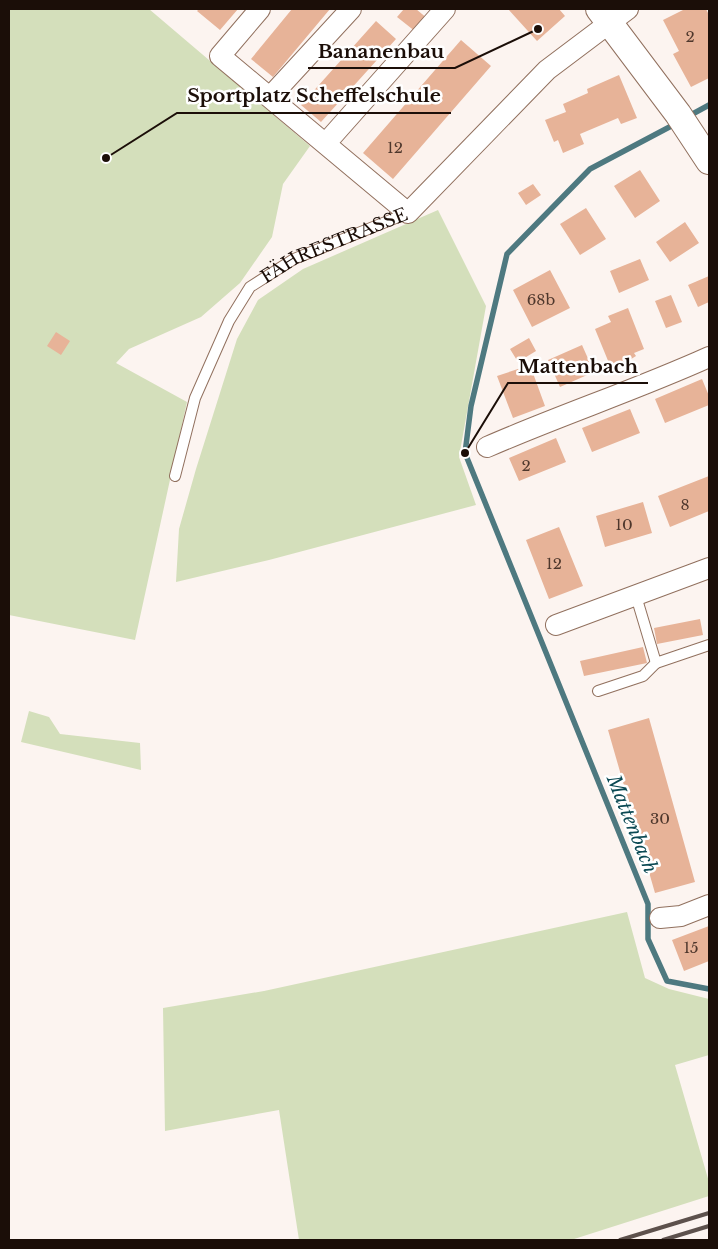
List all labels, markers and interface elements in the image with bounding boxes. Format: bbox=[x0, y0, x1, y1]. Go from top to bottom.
house number: 2 bbox=[685, 27, 695, 46]
callout: Bananenbau bbox=[308, 34, 455, 68]
text: Bananenbau bbox=[318, 40, 445, 63]
callout: Sportplatz Scheffelschule bbox=[177, 79, 451, 113]
text: Sportplatz Scheffelschule bbox=[187, 84, 441, 107]
house number: 12 bbox=[387, 138, 403, 157]
street label: FÄHRESTRASSE bbox=[257, 203, 411, 288]
house number: 68b bbox=[527, 290, 555, 309]
callout: Mattenbach bbox=[508, 349, 648, 383]
text: Mattenbach bbox=[518, 355, 638, 378]
house number: 2 bbox=[521, 456, 531, 475]
house number: 8 bbox=[680, 495, 690, 514]
house number: 10 bbox=[615, 515, 633, 534]
house number: 12 bbox=[546, 554, 562, 573]
water label: Mattenbach bbox=[601, 770, 662, 877]
house number: 30 bbox=[650, 809, 670, 828]
house number: 15 bbox=[683, 938, 699, 957]

